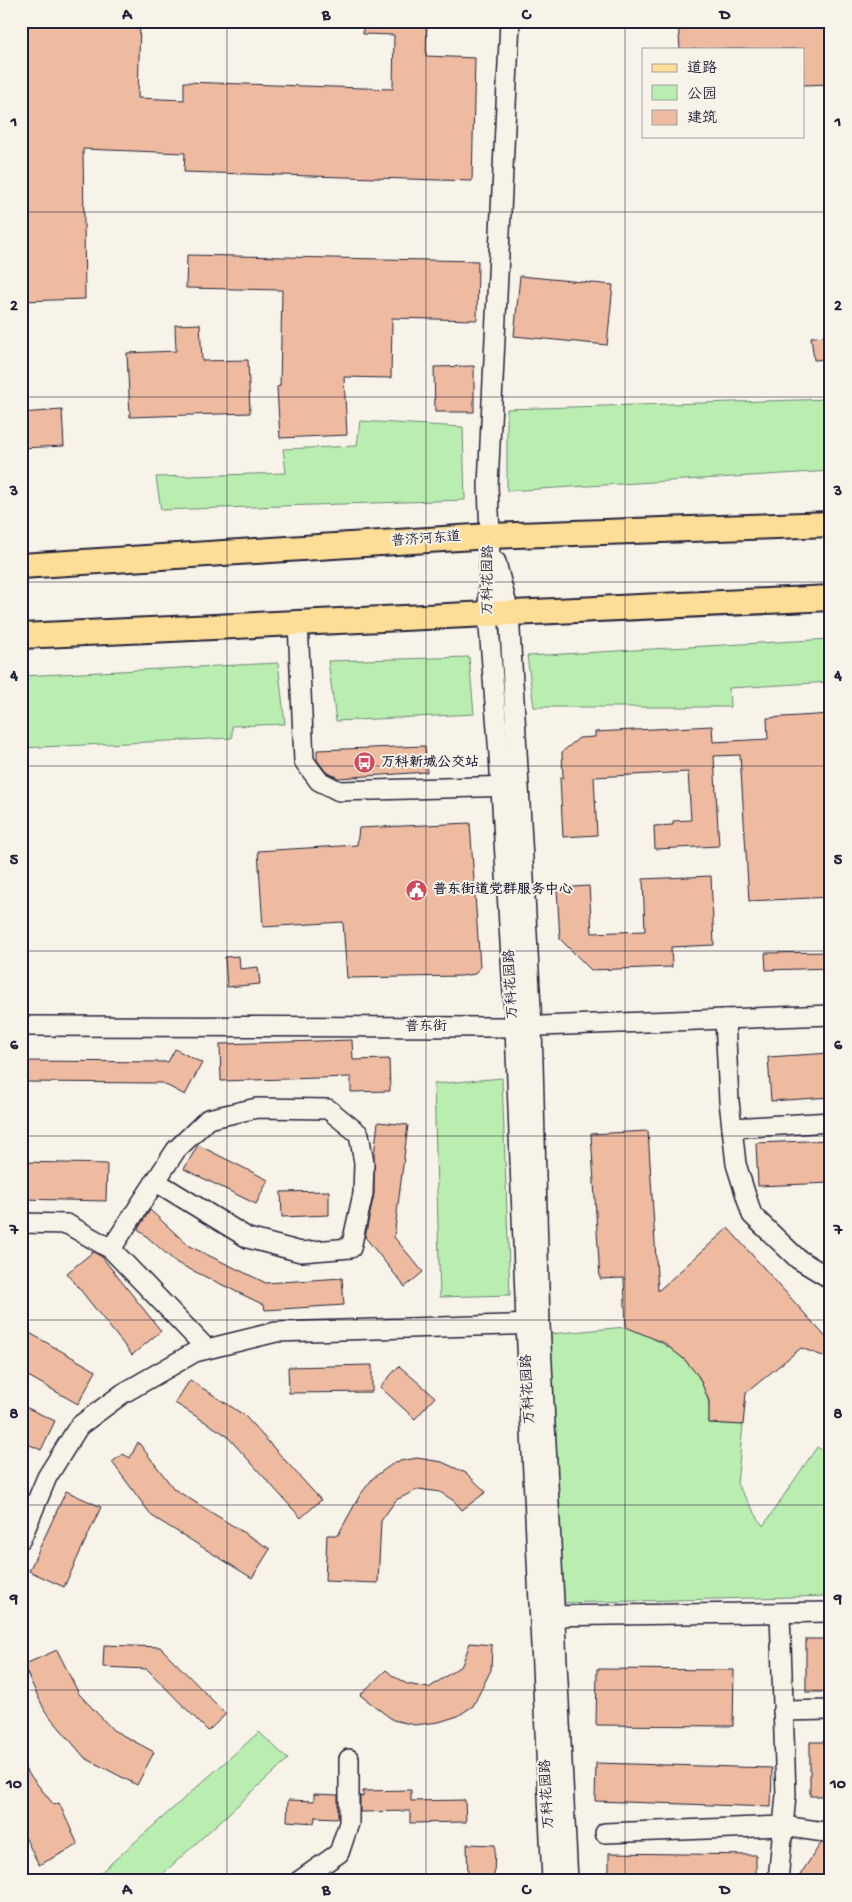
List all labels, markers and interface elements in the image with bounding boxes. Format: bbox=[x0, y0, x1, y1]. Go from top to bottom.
text: A bbox=[121, 7, 133, 26]
text: B bbox=[321, 7, 331, 26]
text: C bbox=[521, 7, 532, 26]
text: D bbox=[718, 7, 731, 26]
legend bbox=[642, 48, 804, 138]
text: 道路 bbox=[687, 60, 717, 78]
text: 公园 bbox=[687, 86, 717, 104]
text: 建筑 bbox=[687, 110, 717, 128]
text: 1 bbox=[10, 114, 17, 133]
text: 1 bbox=[834, 114, 841, 133]
text: 2 bbox=[10, 298, 18, 317]
text: 2 bbox=[834, 298, 842, 317]
text: 3 bbox=[9, 483, 18, 502]
text: 3 bbox=[833, 483, 842, 502]
street label: 普济河东道 bbox=[390, 529, 462, 551]
street label: 万科花园路 bbox=[479, 545, 498, 615]
text: 4 bbox=[9, 668, 18, 687]
text: 4 bbox=[833, 668, 842, 687]
bus stop icon: 万科新城公交站 bbox=[353, 751, 377, 775]
place label: 万科新城公交站 bbox=[381, 755, 479, 772]
text: 5 bbox=[10, 852, 19, 871]
text: 5 bbox=[834, 852, 843, 871]
public building icon: 普东街道党群服务中心 bbox=[405, 878, 429, 902]
place label: 普东街道党群服务中心 bbox=[433, 881, 573, 899]
street label: 万科花园路 bbox=[501, 949, 522, 1019]
street label: 普东街 bbox=[405, 1018, 447, 1036]
text: 6 bbox=[10, 1037, 19, 1056]
text: 6 bbox=[834, 1037, 843, 1056]
text: 7 bbox=[9, 1222, 19, 1241]
text: 7 bbox=[833, 1222, 843, 1241]
street label: 万科花园路 bbox=[518, 1354, 539, 1424]
text: 8 bbox=[10, 1406, 19, 1425]
text: 8 bbox=[834, 1406, 843, 1425]
text: 9 bbox=[9, 1591, 18, 1610]
text: 9 bbox=[833, 1591, 842, 1610]
street label: 万科花园路 bbox=[537, 1759, 558, 1829]
text: 10 bbox=[5, 1776, 22, 1795]
text: 10 bbox=[829, 1776, 846, 1795]
text: A bbox=[121, 1882, 133, 1901]
text: B bbox=[321, 1882, 331, 1901]
text: C bbox=[521, 1882, 532, 1901]
text: D bbox=[718, 1882, 731, 1901]

